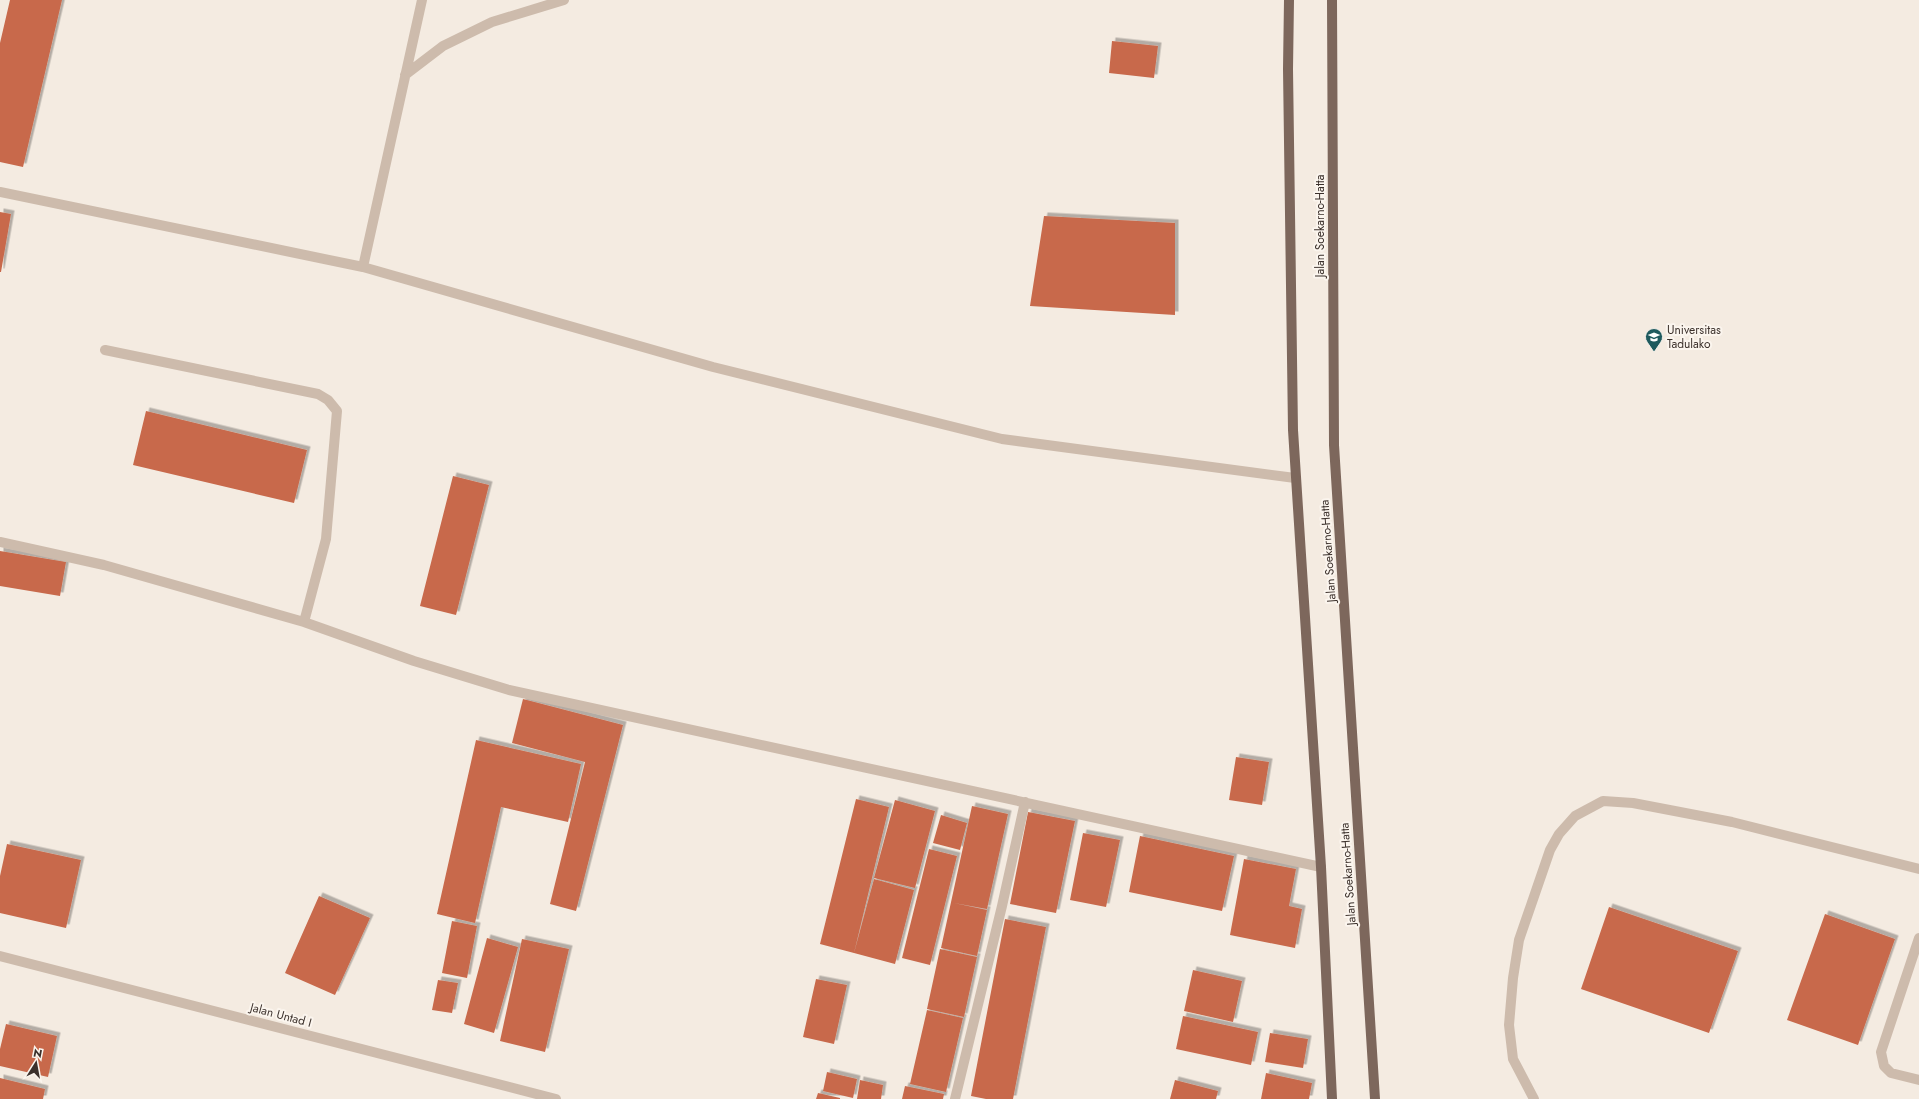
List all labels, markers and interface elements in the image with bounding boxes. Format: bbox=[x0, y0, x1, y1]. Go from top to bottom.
street label: Jalan Soekarno-Hatta bbox=[1311, 174, 1329, 279]
place label: Universitas Tadulako bbox=[1667, 321, 1721, 353]
school or university icon: Universitas Tadulako bbox=[1644, 327, 1664, 352]
street label: Jalan Soekarno-Hatta bbox=[1315, 499, 1341, 605]
street label: Jalan Soekarno-Hatta bbox=[1335, 822, 1361, 928]
street label: Jalan Untad I bbox=[246, 998, 314, 1032]
north arrow bbox=[16, 1043, 56, 1083]
text: N bbox=[32, 1044, 44, 1062]

